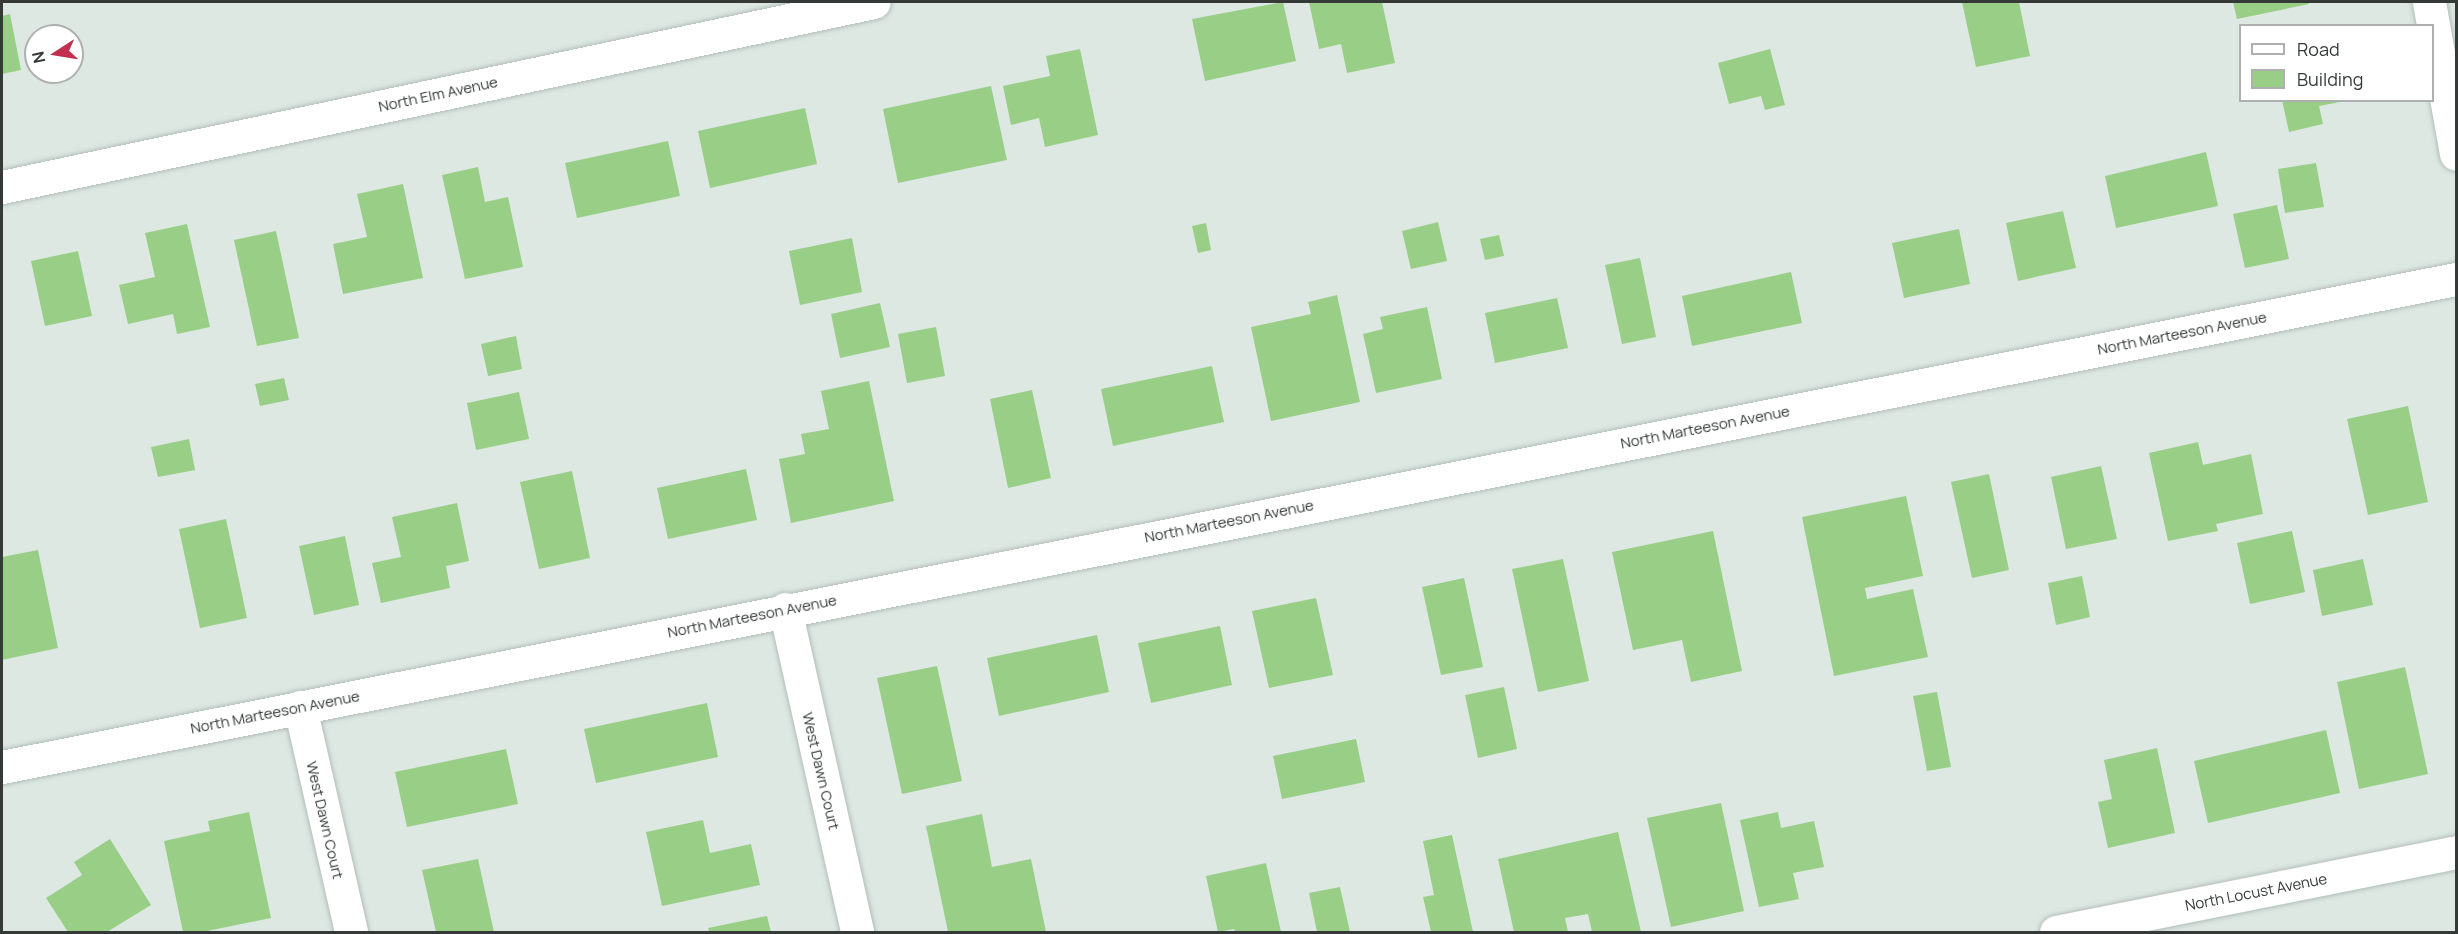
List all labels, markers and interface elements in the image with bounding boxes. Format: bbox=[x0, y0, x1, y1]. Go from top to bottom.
north arrow bbox=[24, 24, 84, 84]
legend bbox=[2239, 24, 2434, 102]
text: Road bbox=[2297, 37, 2340, 61]
text: N bbox=[26, 49, 50, 65]
text: Building bbox=[2297, 67, 2363, 91]
street label: North Elm Avenue bbox=[377, 73, 499, 115]
street label: North Marteeson Avenue bbox=[2096, 308, 2268, 358]
street label: North Marteeson Avenue bbox=[1619, 402, 1791, 452]
street label: North Marteeson Avenue bbox=[1143, 496, 1315, 546]
street label: North Marteeson Avenue bbox=[666, 591, 838, 641]
street label: North Marteeson Avenue bbox=[189, 687, 361, 737]
street label: West Dawn Court bbox=[799, 710, 843, 832]
street label: West Dawn Court bbox=[303, 759, 347, 881]
street label: North Locust Avenue bbox=[2183, 869, 2329, 915]

